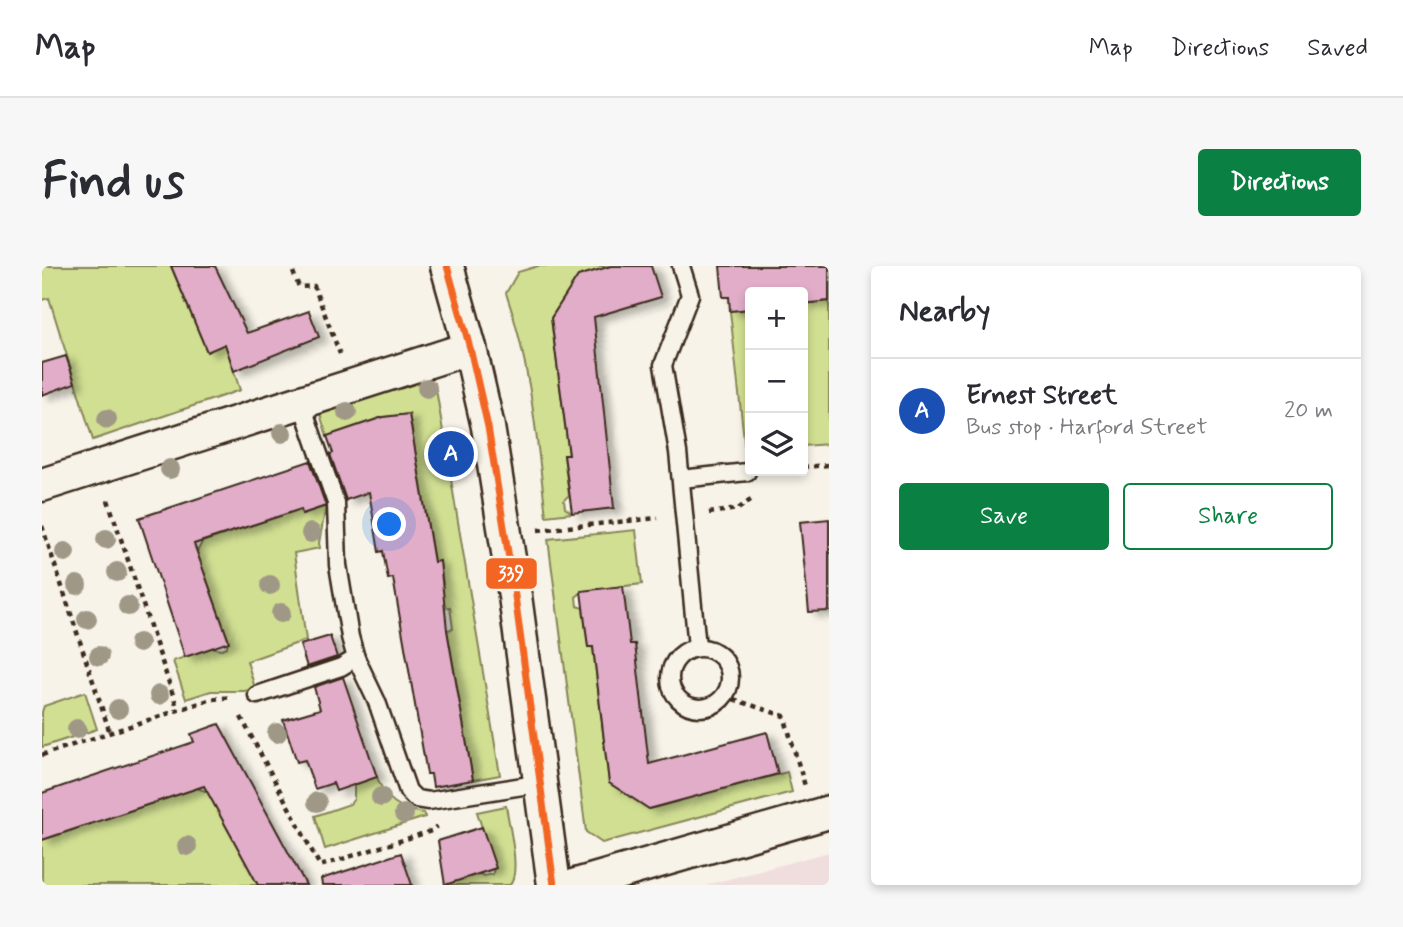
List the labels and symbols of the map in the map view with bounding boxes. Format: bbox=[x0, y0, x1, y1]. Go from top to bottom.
pin: A bbox=[428, 428, 474, 480]
your location bbox=[372, 507, 406, 541]
line badge: 339 bbox=[485, 557, 538, 590]
text: 339 bbox=[498, 562, 524, 587]

